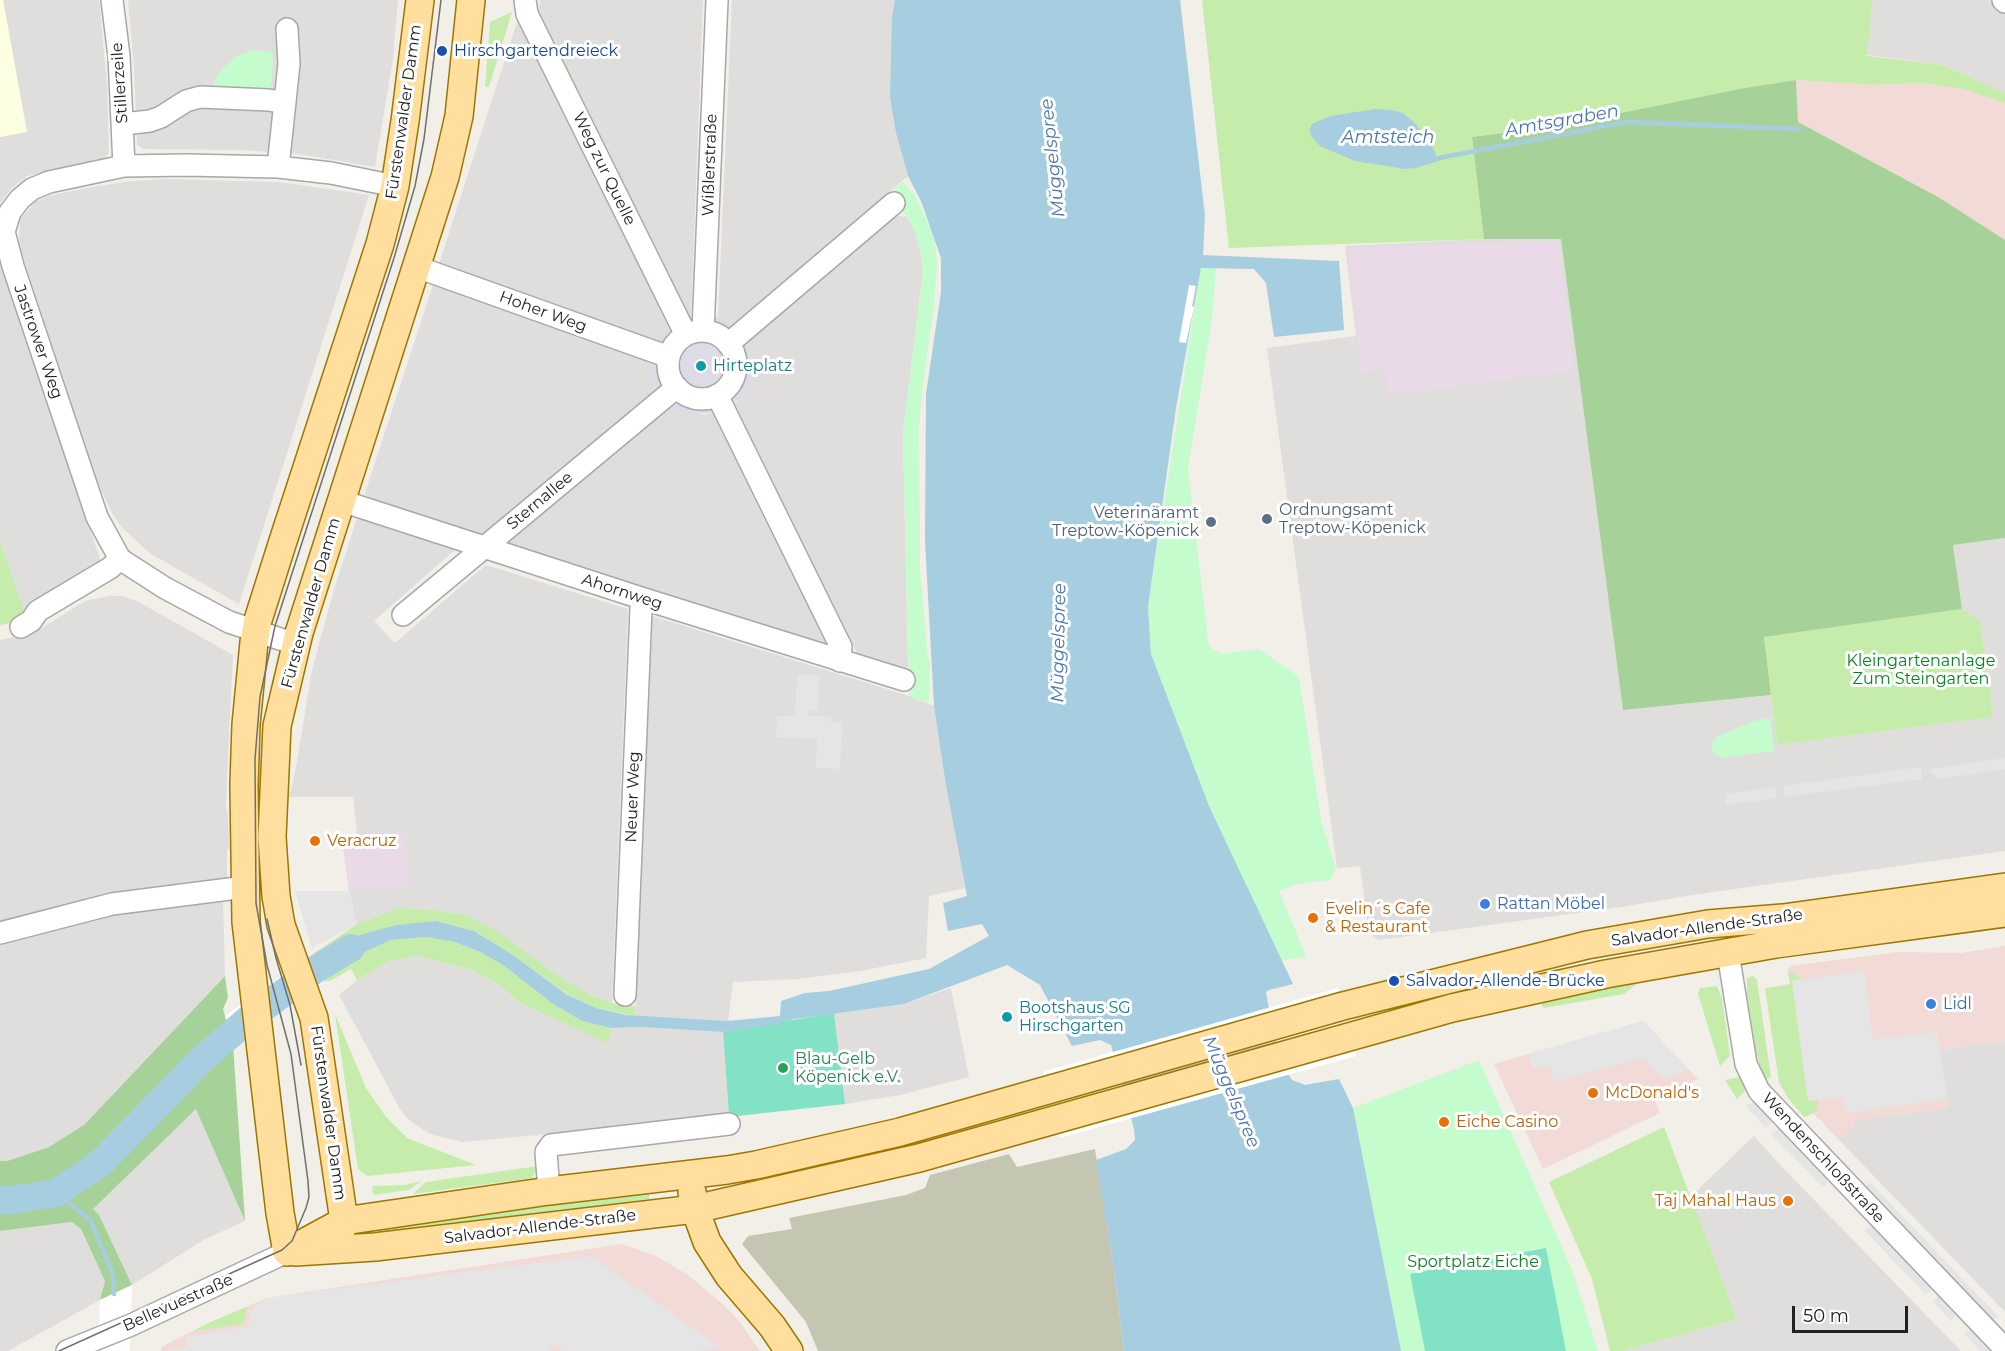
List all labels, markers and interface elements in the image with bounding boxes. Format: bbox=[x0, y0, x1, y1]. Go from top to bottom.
street label: Fürstenwalder Damm bbox=[382, 23, 426, 201]
place label: Hirschgartendreieck bbox=[454, 41, 618, 61]
street label: Stillerzeile bbox=[108, 42, 132, 124]
marker: Hirschgartendreieck bbox=[435, 44, 449, 58]
water label: Müggelspree bbox=[1036, 98, 1070, 218]
water label: Amtsgraben bbox=[1504, 100, 1620, 142]
street label: Weg zur Quelle bbox=[568, 109, 640, 229]
street label: Wißlerstraße bbox=[699, 113, 721, 217]
water label: Amtsteich bbox=[1342, 127, 1434, 149]
street label: Jastrower Weg bbox=[9, 282, 67, 402]
street label: Hoher Weg bbox=[497, 287, 589, 337]
place label: Hirteplatz bbox=[713, 356, 792, 376]
marker: Hirteplatz bbox=[694, 359, 708, 373]
street label: Sternallee bbox=[503, 468, 577, 534]
place label: Ordnungsamt Treptow-Köpenick bbox=[1279, 500, 1426, 538]
place label: Veterinäramt Treptow-Köpenick bbox=[1052, 503, 1199, 541]
marker: Ordnungsamt Treptow-Köpenick bbox=[1260, 512, 1274, 526]
marker: Veterinäramt Treptow-Köpenick bbox=[1204, 515, 1218, 529]
street label: Fürstenwalder Damm bbox=[277, 516, 345, 690]
street label: Ahornweg bbox=[579, 570, 665, 614]
water label: Müggelspree bbox=[1047, 583, 1071, 703]
park label: Kleingartenanlage Zum Steingarten bbox=[1847, 651, 1995, 689]
street label: Neuer Weg bbox=[622, 751, 644, 843]
place label: Veracruz bbox=[327, 831, 397, 851]
marker: Veracruz bbox=[308, 834, 322, 848]
place label: Rattan Möbel bbox=[1497, 894, 1605, 914]
marker: Rattan Möbel bbox=[1478, 897, 1492, 911]
place label: Evelin´s Cafe & Restaurant bbox=[1325, 899, 1430, 937]
street label: Salvador-Allende-Straße bbox=[1610, 905, 1804, 951]
marker: Evelin´s Cafe & Restaurant bbox=[1306, 911, 1320, 925]
place label: Salvador-Allende-Brücke bbox=[1406, 971, 1605, 991]
marker: Salvador-Allende-Brücke bbox=[1387, 974, 1401, 988]
place label: Lidl bbox=[1943, 994, 1972, 1014]
marker: Lidl bbox=[1924, 997, 1938, 1011]
place label: Bootshaus SG Hirschgarten bbox=[1019, 998, 1131, 1036]
marker: Bootshaus SG Hirschgarten bbox=[1000, 1010, 1014, 1024]
street label: Fürstenwalder Damm bbox=[306, 1024, 350, 1202]
water label: Müggelspree bbox=[1198, 1033, 1264, 1151]
place label: Blau-Gelb Köpenick e.V. bbox=[795, 1049, 901, 1087]
marker: Blau-Gelb Köpenick e.V. bbox=[776, 1061, 790, 1075]
place label: McDonald's bbox=[1605, 1083, 1699, 1103]
marker: McDonald's bbox=[1586, 1086, 1600, 1100]
street label: Wendenschloßstraße bbox=[1758, 1089, 1888, 1227]
place label: Eiche Casino bbox=[1456, 1112, 1558, 1132]
marker: Eiche Casino bbox=[1437, 1115, 1451, 1129]
place label: Taj Mahal Haus bbox=[1655, 1191, 1776, 1211]
marker: Taj Mahal Haus bbox=[1781, 1194, 1795, 1208]
street label: Salvador-Allende-Straße bbox=[443, 1206, 637, 1248]
park label: Sportplatz Eiche bbox=[1407, 1252, 1539, 1272]
street label: Bellevuestraße bbox=[120, 1270, 236, 1336]
scale bar bbox=[1795, 1294, 1910, 1332]
text: 50 m bbox=[1803, 1305, 1849, 1327]

